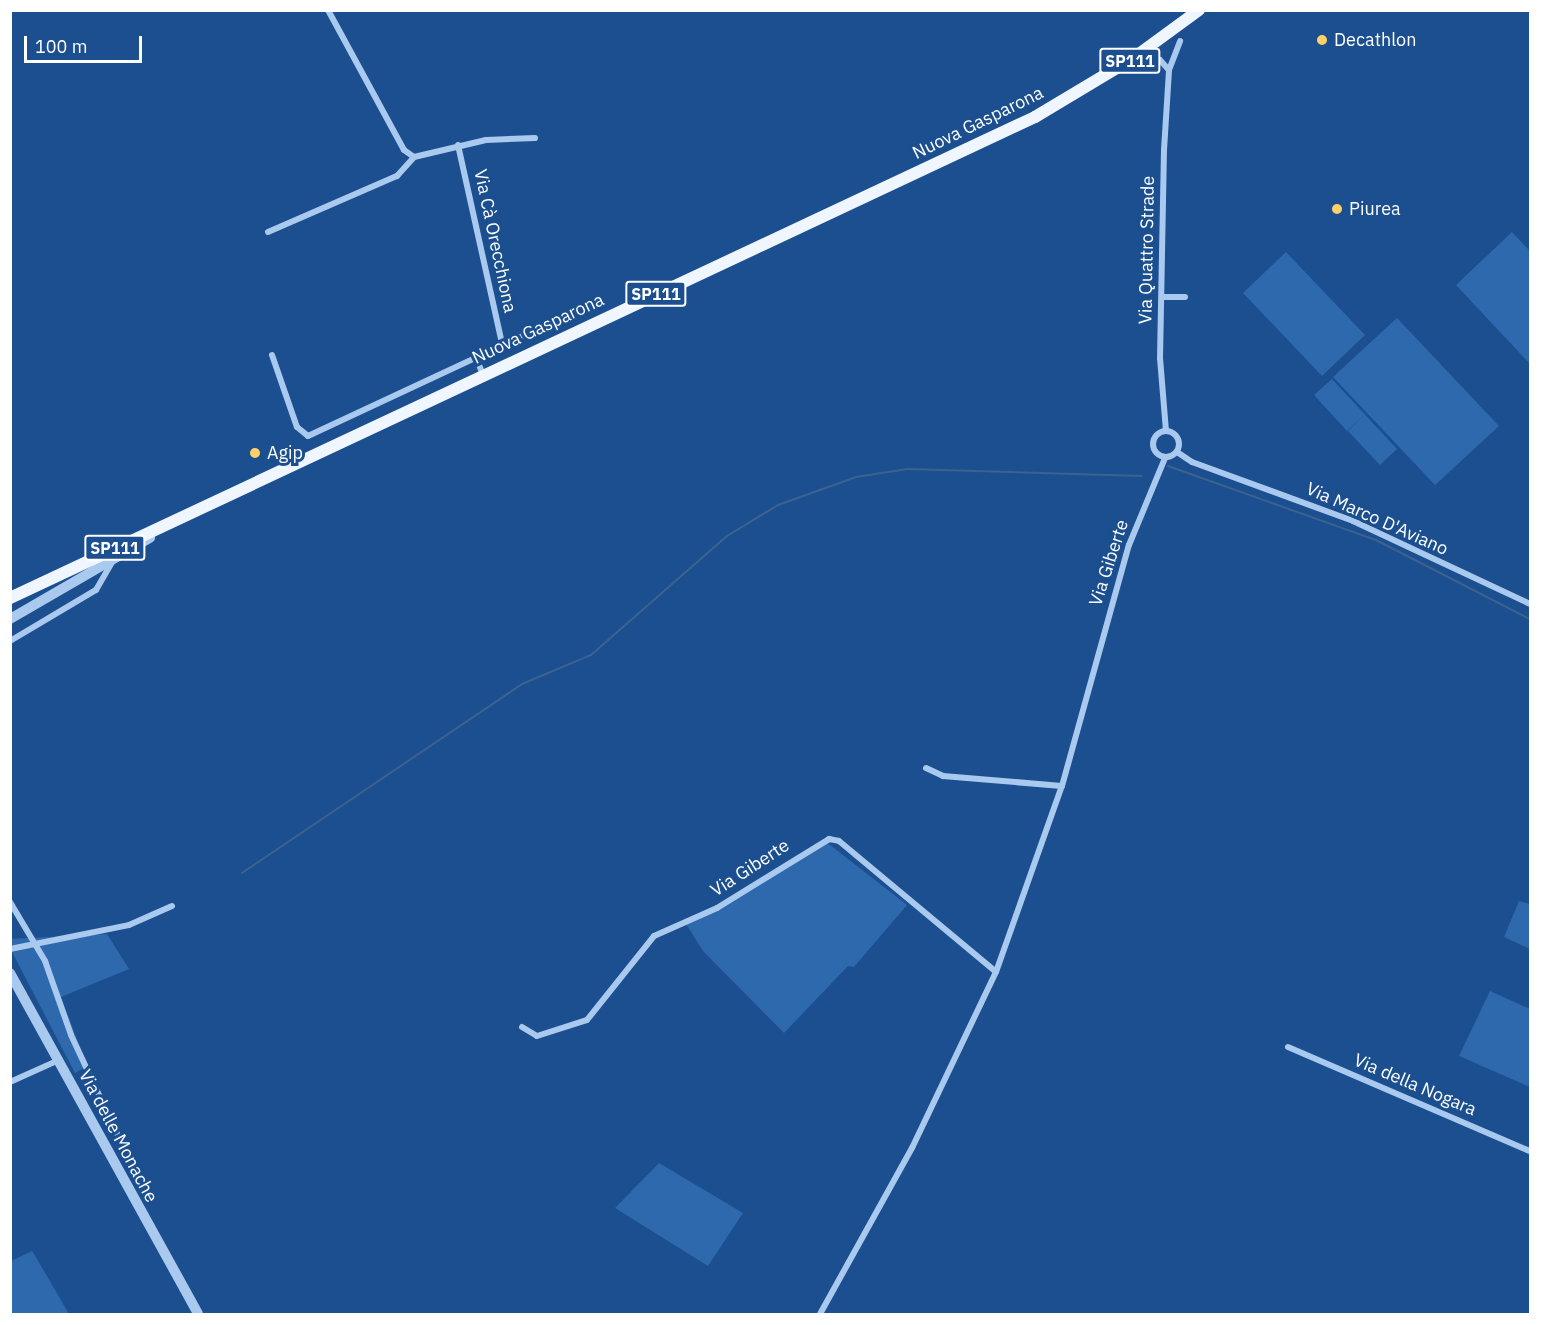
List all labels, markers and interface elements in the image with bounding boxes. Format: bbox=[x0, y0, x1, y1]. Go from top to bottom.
scale bar bbox=[27, 24, 146, 62]
place label: Decathlon bbox=[1334, 29, 1416, 51]
marker: Decathlon bbox=[1315, 33, 1329, 47]
text: 100 m bbox=[35, 35, 87, 58]
road number: SP111 bbox=[1098, 48, 1162, 74]
street label: Nuova Gasparona bbox=[909, 82, 1047, 164]
street label: Via Cà Orecchiona bbox=[469, 167, 521, 315]
street label: Via Quattro Strade bbox=[1135, 176, 1159, 324]
place label: Piurea bbox=[1349, 198, 1401, 220]
marker: Piurea bbox=[1330, 202, 1344, 216]
road number: SP111 bbox=[624, 281, 688, 307]
street label: Nuova Gasparona bbox=[469, 289, 607, 369]
place label: Agip bbox=[267, 442, 303, 464]
marker: Agip bbox=[248, 446, 262, 460]
street label: Via Marco D'Aviano bbox=[1303, 478, 1451, 560]
street label: Via Giberte bbox=[1085, 517, 1133, 609]
road number: SP111 bbox=[84, 535, 146, 561]
street label: Via Giberte bbox=[707, 835, 793, 901]
street label: Via della Nogara bbox=[1350, 1049, 1480, 1121]
street label: Via delle Monache bbox=[74, 1066, 162, 1206]

